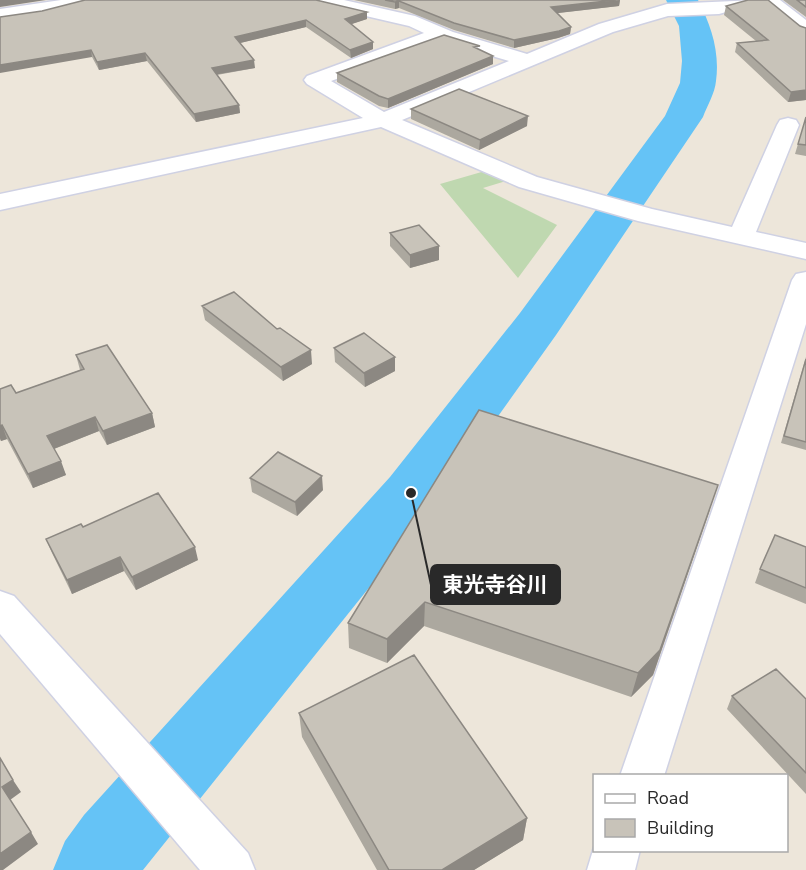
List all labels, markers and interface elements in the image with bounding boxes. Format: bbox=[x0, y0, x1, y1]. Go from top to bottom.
callout: 東光寺谷川 bbox=[431, 565, 560, 604]
text: 東光寺谷川 bbox=[443, 571, 548, 599]
legend bbox=[593, 774, 788, 852]
text: Road bbox=[647, 786, 689, 810]
text: Building bbox=[647, 816, 714, 840]

